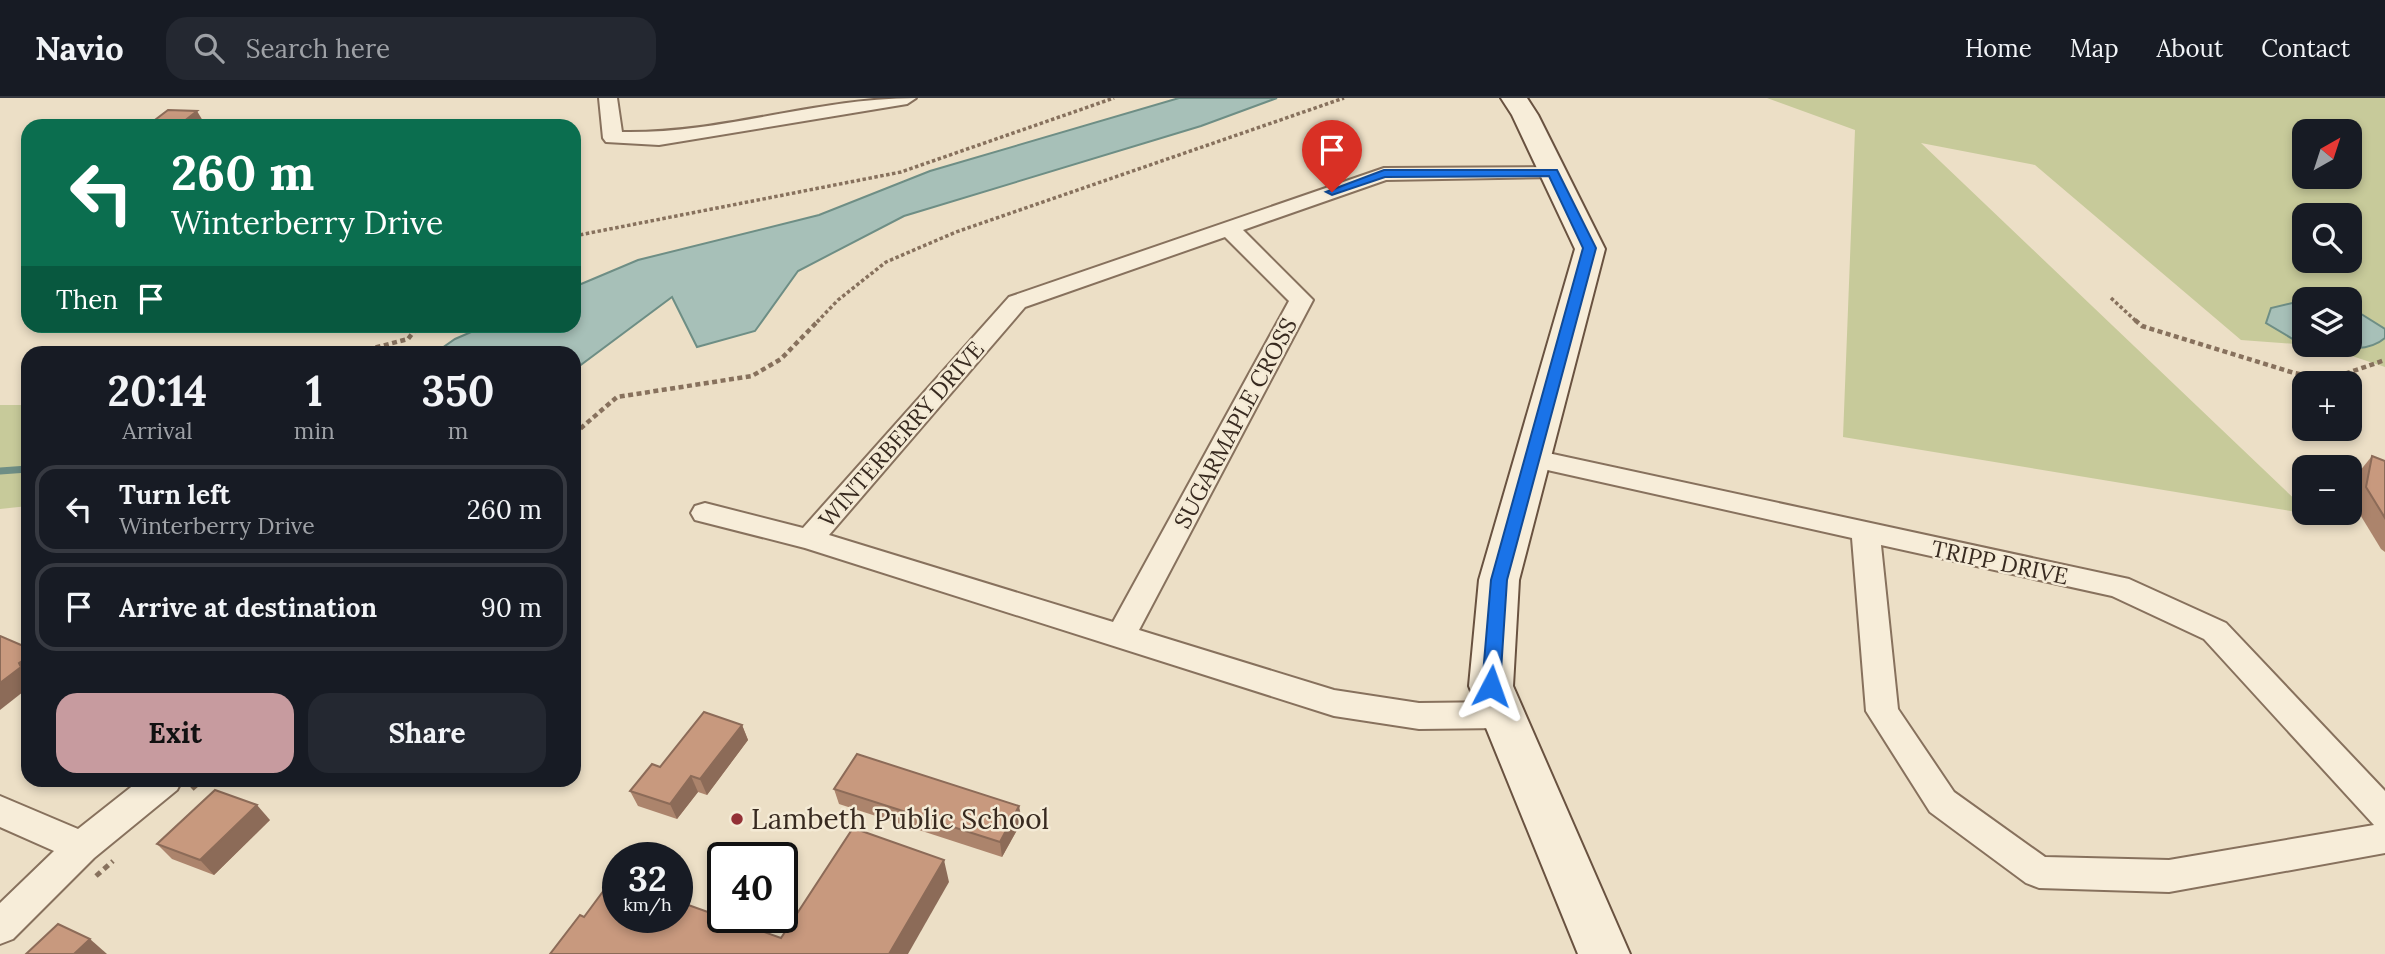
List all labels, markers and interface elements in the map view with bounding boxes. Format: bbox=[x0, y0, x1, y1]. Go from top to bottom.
search box bbox=[166, 17, 656, 80]
text: Navio bbox=[35, 27, 124, 69]
icon: search bbox=[190, 29, 228, 67]
text: Search here bbox=[246, 32, 390, 65]
text: Home bbox=[1965, 33, 2032, 64]
text: Map bbox=[2070, 33, 2119, 64]
text: About bbox=[2157, 33, 2223, 64]
text: Contact bbox=[2261, 33, 2350, 64]
north arrow bbox=[2292, 119, 2362, 189]
map controls bbox=[2292, 119, 2362, 525]
pin bbox=[1302, 120, 1362, 192]
icon: arrive bbox=[1313, 131, 1351, 169]
text: 260 m bbox=[171, 141, 314, 203]
icon: left bbox=[56, 147, 147, 238]
text: Winterberry Drive bbox=[171, 202, 443, 243]
button: search bbox=[2292, 203, 2362, 273]
icon: arrive bbox=[132, 280, 170, 318]
text: Then bbox=[56, 283, 118, 316]
button: layers bbox=[2292, 287, 2362, 357]
street label: SUGARMAPLE CROSS bbox=[1167, 313, 1303, 533]
street label: WINTERBERRY DRIVE bbox=[812, 335, 990, 533]
text: 20:14 bbox=[108, 364, 207, 418]
text: 1 bbox=[306, 364, 323, 418]
text: 350 bbox=[421, 364, 494, 418]
button: + bbox=[2292, 371, 2362, 441]
text: Arrival bbox=[122, 416, 193, 445]
text: min bbox=[294, 416, 335, 445]
text: m bbox=[448, 416, 468, 445]
button: − bbox=[2292, 455, 2362, 525]
text: Turn left bbox=[119, 478, 230, 511]
icon: left bbox=[60, 490, 98, 528]
text: 260 m bbox=[467, 493, 542, 526]
text: Winterberry Drive bbox=[119, 511, 315, 540]
street label: TRIPP DRIVE bbox=[1929, 533, 2071, 591]
icon: arrive bbox=[60, 588, 98, 626]
text: Arrive at destination bbox=[119, 591, 377, 624]
text: 90 m bbox=[481, 591, 542, 624]
position arrow bbox=[1454, 649, 1528, 723]
button: Exit bbox=[56, 693, 294, 773]
button: Share bbox=[308, 693, 546, 773]
place label: Lambeth Public School bbox=[751, 801, 1049, 837]
marker: Lambeth Public School bbox=[729, 811, 745, 827]
speed limit sign: 40 bbox=[707, 842, 798, 933]
text: 32 bbox=[628, 856, 667, 901]
text: km/h bbox=[623, 893, 672, 916]

